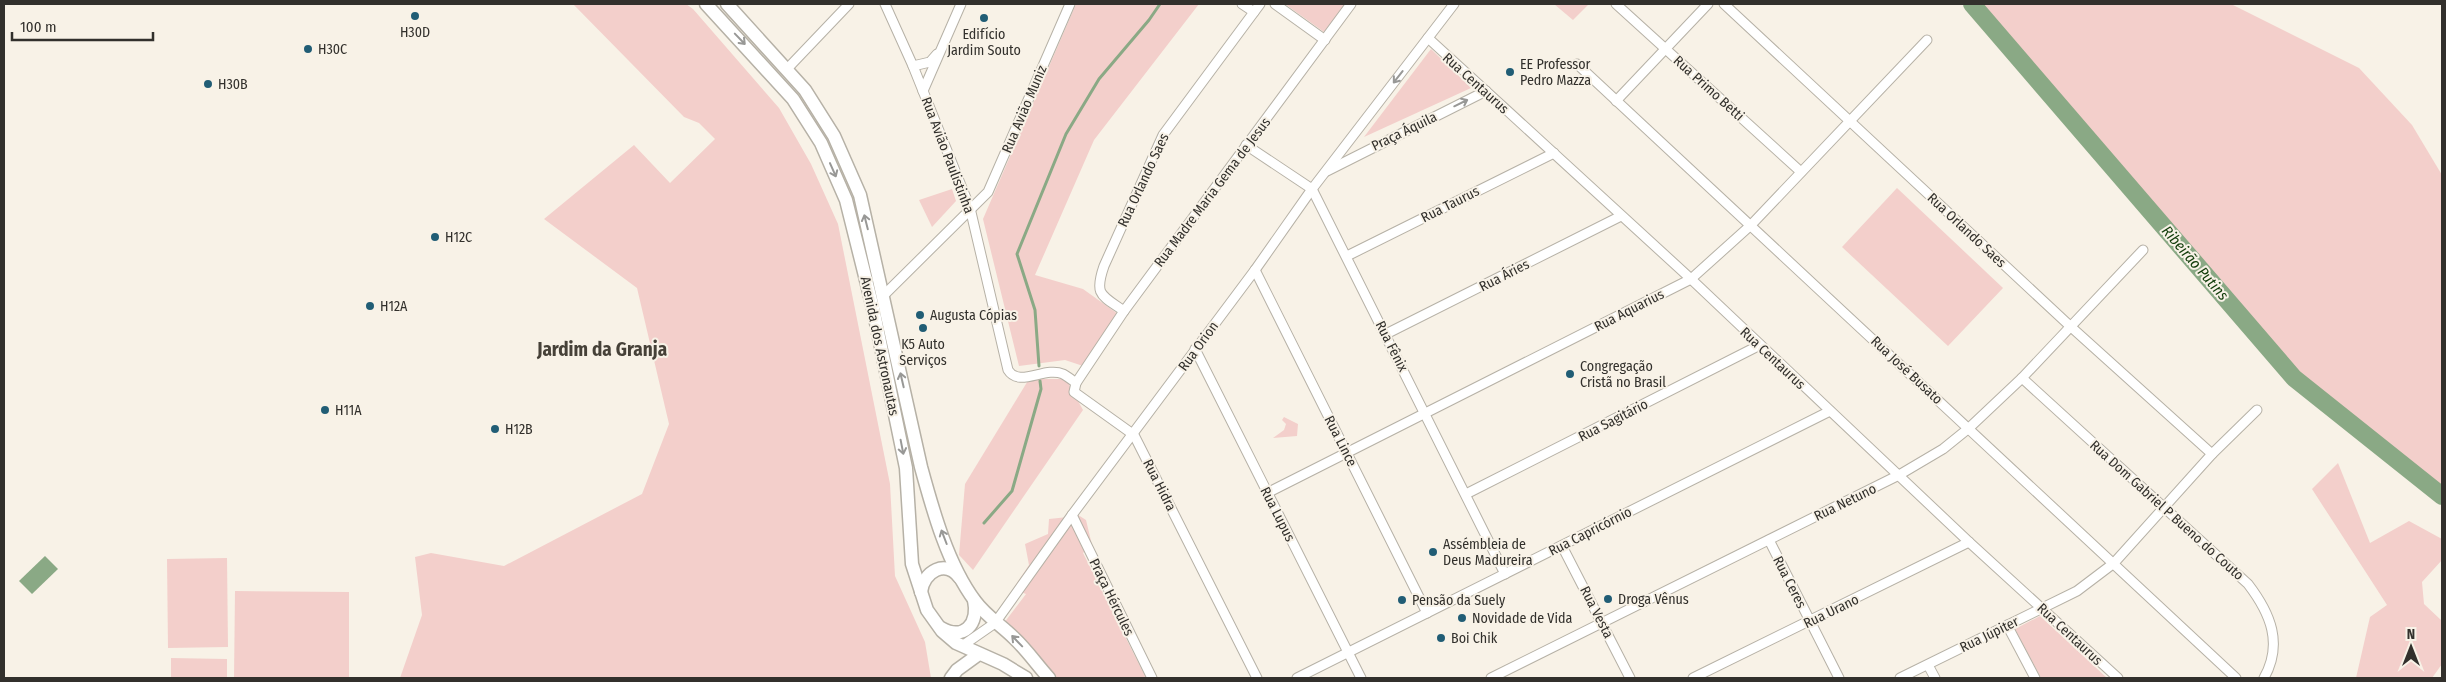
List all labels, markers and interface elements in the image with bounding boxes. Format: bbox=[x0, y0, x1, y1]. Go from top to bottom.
scale bar bbox=[12, 10, 154, 42]
marker: H30D bbox=[409, 10, 421, 22]
marker: Edifício Jardim Souto bbox=[978, 12, 990, 24]
text: 100 m bbox=[20, 18, 57, 36]
place label: H30D bbox=[400, 24, 430, 41]
place label: Edifício Jardim Souto bbox=[947, 26, 1021, 59]
one-way arrow bbox=[734, 33, 746, 45]
place label: H30C bbox=[318, 41, 347, 58]
marker: H30C bbox=[302, 43, 314, 55]
street label: Rua Centaurus bbox=[1439, 49, 1512, 117]
street label: Rua Primo Betti bbox=[1670, 52, 1748, 125]
place label: EE Professor Pedro Mazza bbox=[1520, 56, 1591, 89]
street label: Rua Avião Muniz bbox=[998, 62, 1051, 156]
marker: EE Professor Pedro Mazza bbox=[1504, 66, 1516, 78]
one-way arrow bbox=[1393, 70, 1404, 83]
place label: H30B bbox=[218, 76, 248, 93]
marker: H30B bbox=[202, 78, 214, 90]
street label: Rua Avião Paulistinha bbox=[917, 95, 978, 216]
one-way arrow bbox=[1454, 98, 1469, 108]
street label: Praça Áquila bbox=[1368, 107, 1440, 155]
street label: Rua Madre Maria Gema de Jesus bbox=[1151, 114, 1274, 271]
street label: Rua Orlando Saes bbox=[1114, 131, 1173, 230]
one-way arrow bbox=[829, 162, 839, 177]
street label: Rua Taurus bbox=[1418, 183, 1482, 226]
street label: Rua Orlando Saes bbox=[1924, 190, 2010, 271]
one-way arrow bbox=[861, 214, 870, 230]
water label: Ribeirão Putins bbox=[2158, 222, 2233, 304]
place label: H12C bbox=[445, 229, 472, 246]
marker: H12C bbox=[429, 231, 441, 243]
street label: Rua Áries bbox=[1476, 255, 1532, 295]
street label: Avenida dos Astronautas bbox=[856, 275, 903, 417]
street label: Rua Aquarius bbox=[1592, 286, 1667, 335]
place label: H12A bbox=[380, 298, 408, 315]
marker: H12A bbox=[364, 300, 376, 312]
place label: Augusta Cópias bbox=[930, 307, 1017, 324]
marker: Augusta Cópias bbox=[914, 309, 926, 321]
street label: Rua Orion bbox=[1175, 318, 1222, 374]
street label: Rua Fênix bbox=[1372, 318, 1412, 375]
marker: K5 Auto Serviços bbox=[917, 322, 929, 334]
street label: Rua Centaurus bbox=[1736, 324, 1809, 393]
street label: Rua José Busato bbox=[1867, 333, 1946, 408]
place label: K5 Auto Serviços bbox=[899, 336, 947, 369]
district label: Jardim da Granja bbox=[536, 338, 667, 361]
place label: Congregação Cristã no Brasil bbox=[1580, 358, 1666, 391]
marker: Congregação Cristã no Brasil bbox=[1564, 368, 1576, 380]
one-way arrow bbox=[897, 373, 906, 389]
street label: Rua Sagitário bbox=[1576, 396, 1651, 445]
place label: H11A bbox=[335, 402, 362, 419]
marker: H11A bbox=[319, 404, 331, 416]
street label: Rua Lince bbox=[1321, 413, 1361, 470]
place label: H12B bbox=[505, 421, 533, 438]
marker: H12B bbox=[489, 423, 501, 435]
street label: Rua Dom Gabriel P Bueno do Couto bbox=[2086, 437, 2247, 584]
one-way arrow bbox=[897, 438, 907, 454]
street label: Rua Hidra bbox=[1139, 456, 1180, 514]
street label: Rua Netuno bbox=[1811, 480, 1879, 525]
street label: Rua Lupus bbox=[1257, 484, 1299, 544]
street label: Rua Capricórnio bbox=[1546, 503, 1635, 560]
one-way arrow bbox=[939, 530, 948, 545]
place label: Assémbleia de Deus Madureira bbox=[1443, 536, 1533, 569]
marker: Assémbleia de Deus Madureira bbox=[1427, 546, 1439, 558]
street label: Rua Ceres bbox=[1769, 553, 1810, 611]
street label: Praça Hércules bbox=[1086, 556, 1138, 639]
street label: Rua Vesta bbox=[1576, 583, 1617, 641]
place label: Droga Vênus bbox=[1618, 591, 1689, 608]
street label: Rua Urano bbox=[1801, 591, 1862, 632]
place label: Pensão da Suely bbox=[1412, 592, 1506, 609]
marker: Droga Vênus bbox=[1602, 593, 1614, 605]
marker: Pensão da Suely bbox=[1396, 594, 1408, 606]
street label: Rua Centaurus bbox=[2033, 600, 2106, 669]
place label: Novidade de Vida bbox=[1472, 610, 1573, 627]
marker: Novidade de Vida bbox=[1456, 612, 1468, 624]
street label: Rua Júpiter bbox=[1957, 613, 2022, 656]
north arrow bbox=[2386, 622, 2436, 672]
text: N bbox=[2407, 626, 2415, 643]
place label: Boi Chik bbox=[1451, 630, 1498, 647]
marker: Boi Chik bbox=[1435, 632, 1447, 644]
one-way arrow bbox=[1011, 635, 1023, 648]

